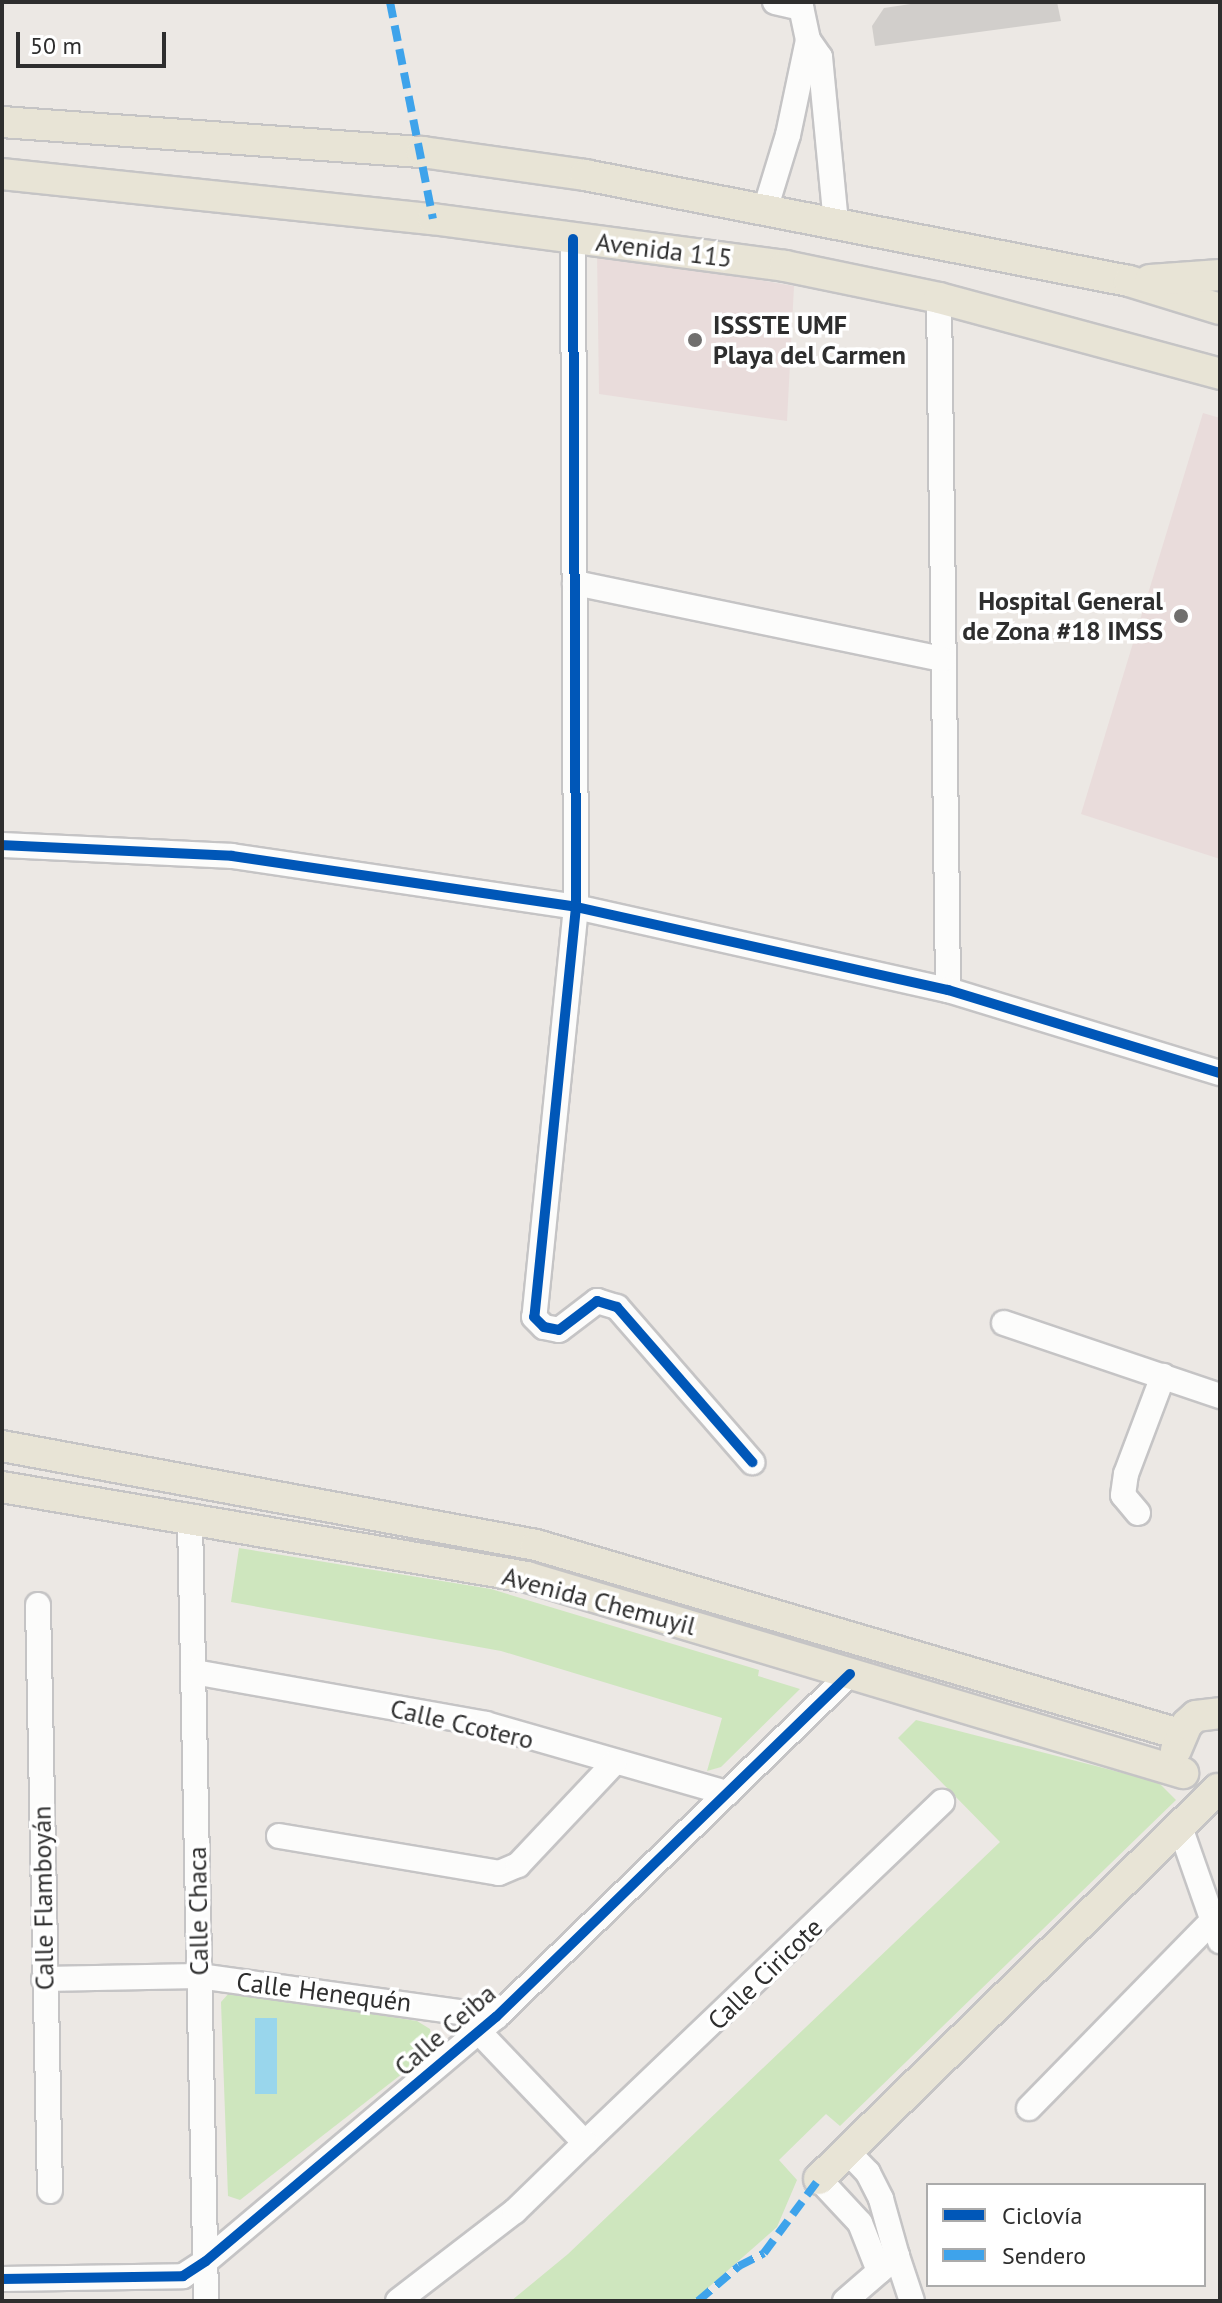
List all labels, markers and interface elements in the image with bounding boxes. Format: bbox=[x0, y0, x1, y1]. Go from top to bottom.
scale bar bbox=[20, 16, 170, 66]
text: 50 m bbox=[30, 30, 82, 61]
street label: Avenida 115 bbox=[594, 226, 734, 274]
place label: ISSSTE UMF Playa del Carmen bbox=[713, 309, 906, 370]
marker: ISSSTE UMF Playa del Carmen bbox=[684, 329, 706, 351]
place label: Hospital General de Zona #18 IMSS bbox=[962, 585, 1163, 646]
marker: Hospital General de Zona #18 IMSS bbox=[1170, 605, 1192, 627]
street label: Avenida Chemuyil bbox=[499, 1560, 699, 1642]
street label: Calle Ccotero bbox=[387, 1692, 537, 1756]
street label: Calle Flamboyán bbox=[26, 1805, 60, 1991]
street label: Calle Chaca bbox=[181, 1846, 215, 1976]
street label: Calle Ciricote bbox=[701, 1912, 829, 2036]
street label: Calle Henequén bbox=[235, 1966, 413, 2018]
street label: Calle Ceiba bbox=[388, 1978, 502, 2082]
legend bbox=[926, 2183, 1206, 2287]
text: Ciclovía bbox=[1002, 2200, 1082, 2231]
text: Sendero bbox=[1002, 2240, 1086, 2271]

